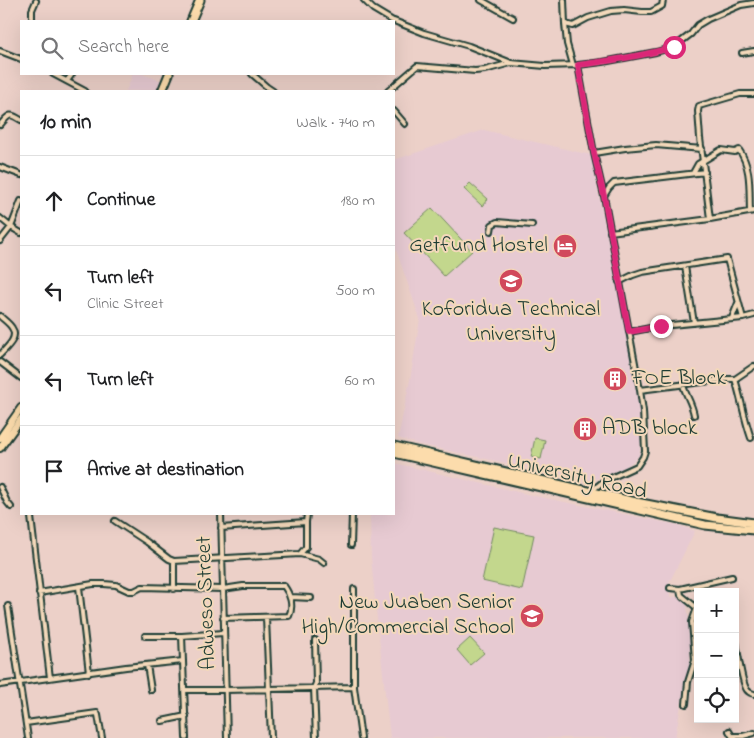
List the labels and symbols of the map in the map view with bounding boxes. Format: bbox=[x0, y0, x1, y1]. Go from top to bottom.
route start bbox=[663, 36, 686, 59]
place label: Getfund Hostel bbox=[409, 230, 548, 262]
hotel icon: Getfund Hostel bbox=[552, 233, 578, 259]
school or university icon: Koforidua Technical University bbox=[498, 268, 524, 294]
place label: Koforidua Technical University bbox=[422, 294, 600, 352]
route end bbox=[650, 315, 673, 338]
place label: FOE Block bbox=[631, 363, 726, 395]
building icon: FOE Block bbox=[602, 366, 628, 392]
place label: ADB block bbox=[602, 413, 698, 445]
building icon: ADB block bbox=[572, 416, 598, 442]
street label: University Road bbox=[504, 445, 650, 510]
street label: Adweso Street bbox=[189, 535, 225, 670]
place label: New Juaben Senior High/Commercial School bbox=[302, 587, 514, 645]
school or university icon: New Juaben Senior High/Commercial School bbox=[519, 603, 545, 629]

